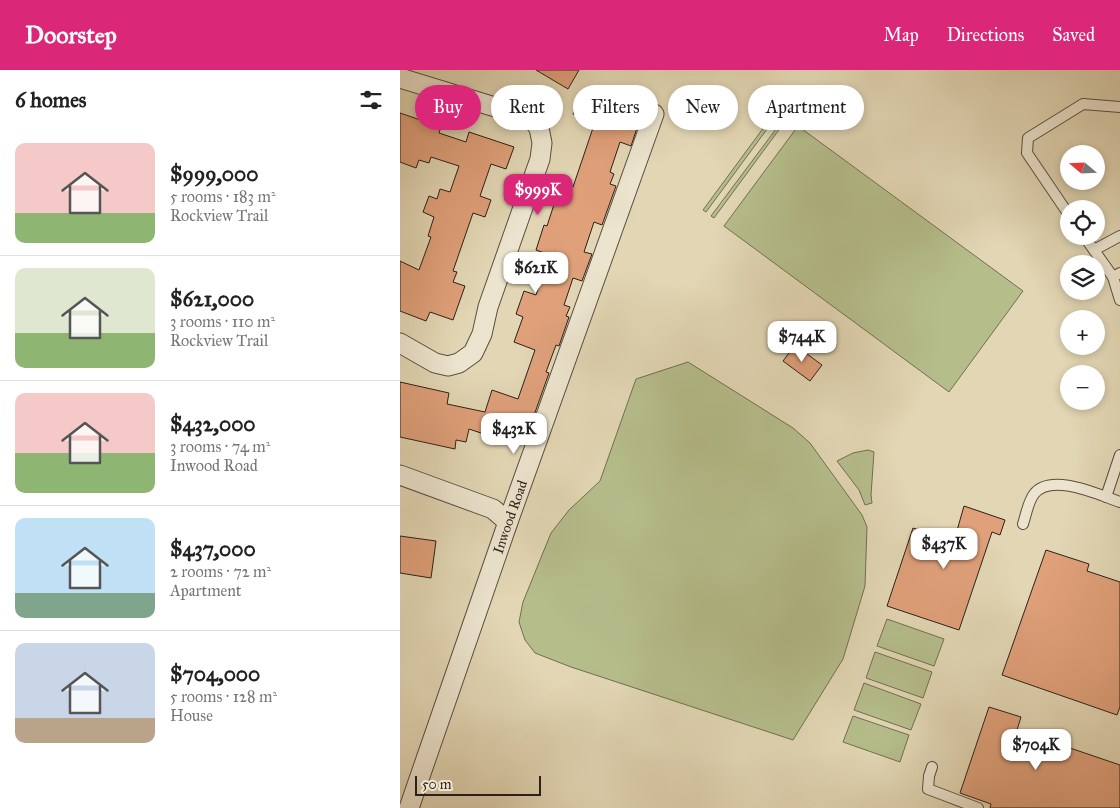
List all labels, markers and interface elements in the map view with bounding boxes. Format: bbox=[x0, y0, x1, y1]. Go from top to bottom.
text: Doorstep bbox=[25, 20, 117, 50]
text: Map bbox=[883, 24, 919, 46]
text: Directions bbox=[947, 24, 1024, 46]
text: Saved bbox=[1052, 24, 1095, 46]
chip: Buy bbox=[415, 85, 481, 130]
chip: Rent bbox=[491, 85, 563, 130]
chip: Filters bbox=[573, 85, 658, 130]
chip: New bbox=[668, 85, 738, 130]
chip: Apartment bbox=[748, 85, 864, 130]
icon: filters bbox=[357, 86, 385, 114]
text: 6 homes bbox=[15, 87, 87, 113]
north arrow bbox=[1060, 145, 1105, 190]
map controls bbox=[1060, 145, 1105, 410]
text: $999,000 bbox=[170, 161, 259, 187]
icon: home bbox=[55, 163, 115, 223]
pin: $999K bbox=[503, 174, 573, 216]
text: $999K bbox=[515, 180, 561, 199]
text: 5 rooms · 183 m² bbox=[170, 187, 276, 206]
button: locate bbox=[1060, 200, 1105, 245]
text: Rockview Trail bbox=[170, 206, 268, 225]
pin: $621K bbox=[501, 252, 571, 294]
button: layers bbox=[1060, 255, 1105, 300]
text: $621K bbox=[514, 258, 558, 277]
text: $621,000 bbox=[170, 286, 254, 312]
icon: home bbox=[55, 288, 115, 348]
button: + bbox=[1060, 310, 1105, 355]
text: 3 rooms · 110 m² bbox=[170, 312, 275, 331]
pin: $744K bbox=[767, 320, 837, 363]
text: $744K bbox=[779, 327, 825, 346]
text: Rockview Trail bbox=[170, 331, 268, 350]
button: − bbox=[1060, 365, 1105, 410]
text: $432,000 bbox=[170, 411, 256, 437]
pin: $432K bbox=[479, 412, 549, 455]
icon: home bbox=[55, 413, 115, 473]
text: $432K bbox=[492, 419, 536, 438]
text: 3 rooms · 74 m² bbox=[170, 437, 270, 456]
text: Inwood Road bbox=[170, 456, 258, 475]
street label: Inwood Road bbox=[489, 478, 531, 556]
pin: $437K bbox=[909, 528, 979, 570]
text: $437K bbox=[922, 534, 966, 553]
text: $437,000 bbox=[170, 536, 256, 562]
icon: home bbox=[55, 538, 115, 598]
text: 2 rooms · 72 m² bbox=[170, 562, 271, 581]
text: Apartment bbox=[170, 581, 242, 600]
text: $704,000 bbox=[170, 661, 260, 687]
icon: home bbox=[55, 663, 115, 723]
text: 5 rooms · 128 m² bbox=[170, 687, 277, 706]
text: House bbox=[170, 706, 213, 725]
pin: $704K bbox=[1001, 728, 1071, 771]
text: $704K bbox=[1012, 735, 1060, 754]
scale bar bbox=[415, 773, 541, 796]
text: 50 m bbox=[422, 776, 451, 793]

